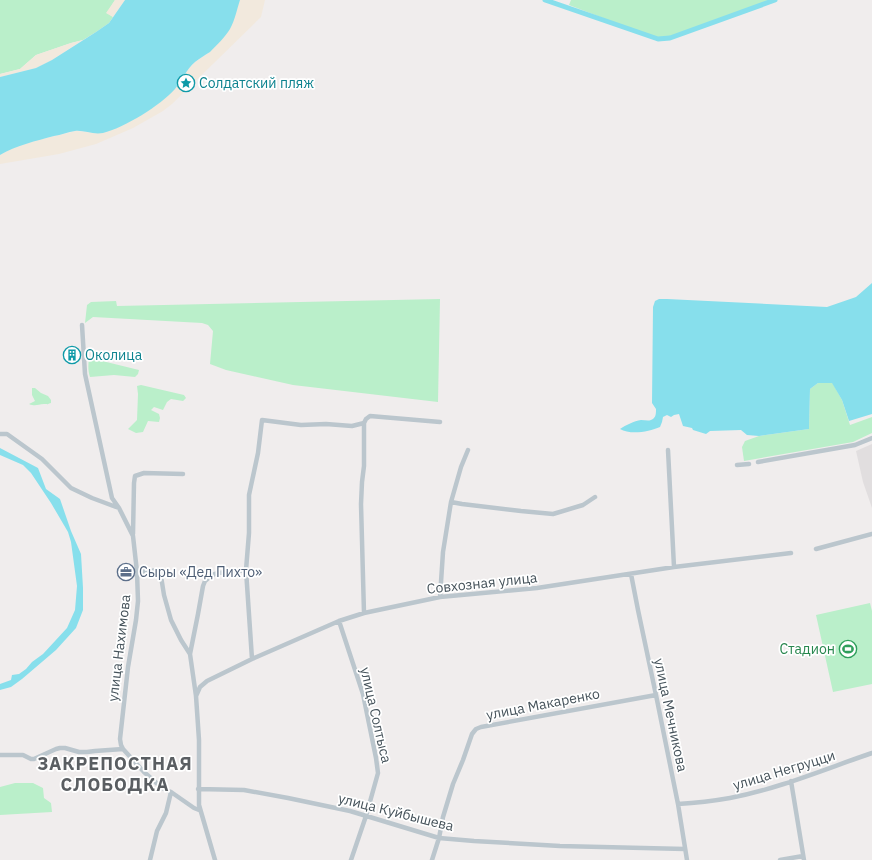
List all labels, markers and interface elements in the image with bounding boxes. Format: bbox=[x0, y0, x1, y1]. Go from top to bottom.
place icon: Солдатский пляж bbox=[176, 73, 196, 93]
place label: Солдатский пляж bbox=[199, 74, 314, 92]
building icon: Околица bbox=[62, 345, 82, 365]
place label: Околица bbox=[85, 346, 143, 364]
office icon: Сыры «Дед Пихто» bbox=[116, 562, 136, 582]
place label: Сыры «Дед Пихто» bbox=[139, 563, 262, 581]
street label: Совхозная улица bbox=[426, 568, 539, 598]
street label: улица Нахимова bbox=[104, 593, 135, 703]
sports icon: Стадион bbox=[838, 639, 858, 659]
place label: Стадион bbox=[779, 640, 835, 658]
street label: улица Мечникова bbox=[650, 657, 692, 774]
street label: улица Солтыса bbox=[356, 665, 396, 765]
street label: улица Макаренко bbox=[485, 684, 601, 724]
street label: улица Негруцци bbox=[731, 746, 837, 794]
district label: ЗАКРЕПОСТНАЯ СЛОБОДКА bbox=[37, 752, 193, 796]
street label: улица Куйбышева bbox=[336, 789, 456, 835]

